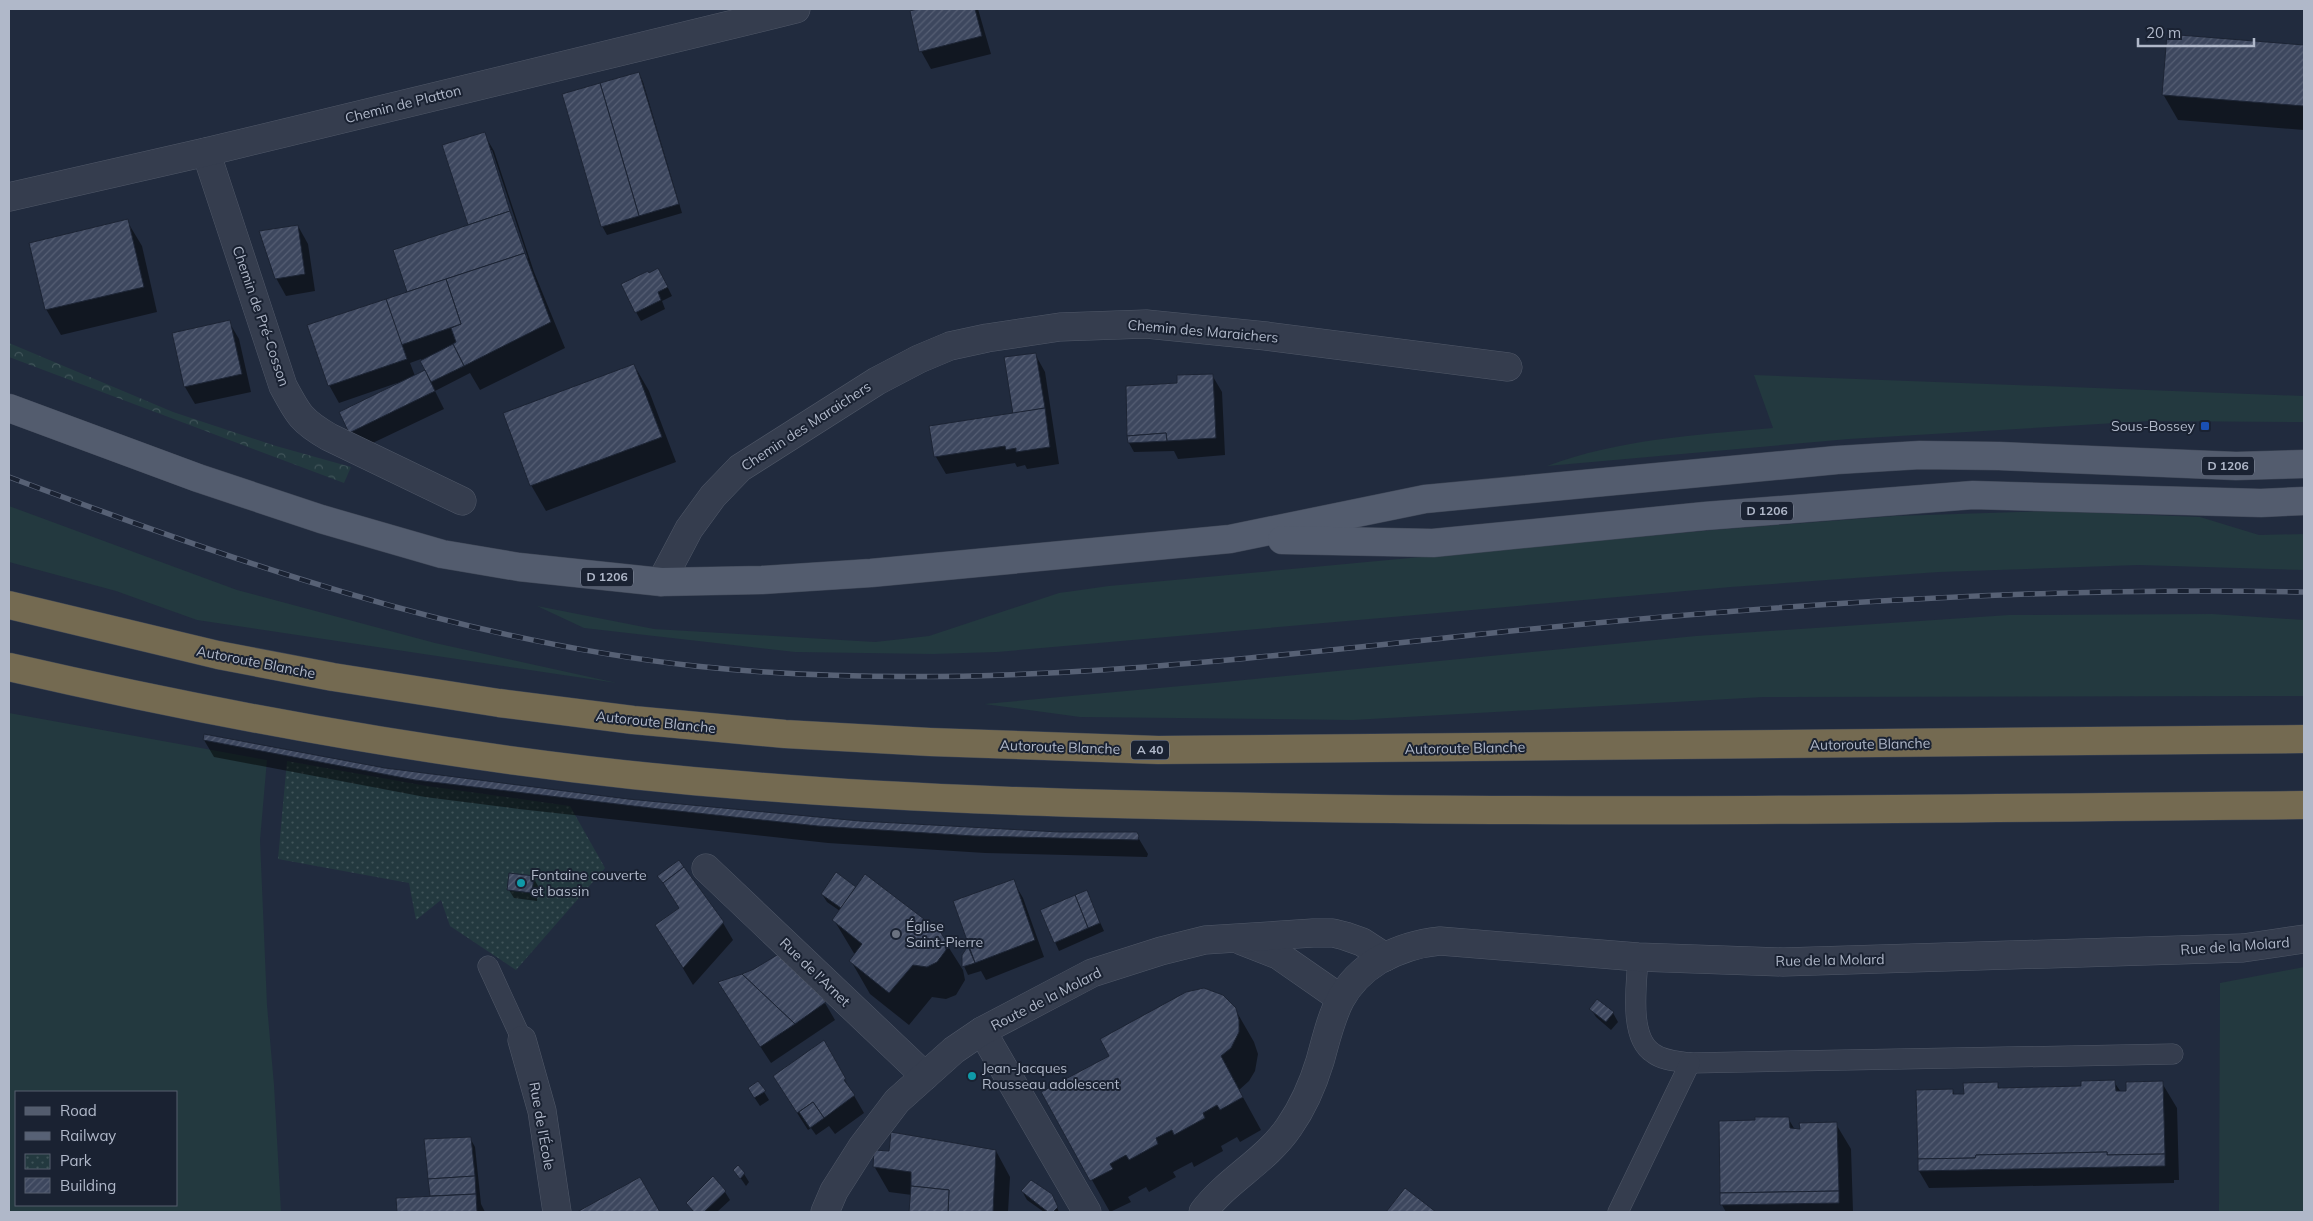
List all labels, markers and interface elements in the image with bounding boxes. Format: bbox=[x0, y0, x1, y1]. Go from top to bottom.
scale bar bbox=[2138, 15, 2254, 47]
text: 20 m bbox=[2146, 23, 2181, 42]
street label: Chemin de Platton bbox=[343, 81, 463, 127]
street label: Chemin de Pré-Cosson bbox=[228, 243, 294, 389]
street label: Chemin des Maraichers bbox=[1127, 315, 1279, 347]
street label: Chemin des Maraichers bbox=[738, 377, 874, 475]
place label: Sous-Bossey bbox=[2111, 417, 2196, 435]
marker: Sous-Bossey bbox=[2199, 420, 2211, 432]
road number: D 1206 bbox=[2202, 456, 2254, 476]
road number: D 1206 bbox=[1741, 502, 1793, 520]
road number: D 1206 bbox=[581, 568, 633, 586]
street label: Autoroute Blanche bbox=[195, 642, 317, 682]
street label: Autoroute Blanche bbox=[595, 707, 717, 737]
street label: Autoroute Blanche bbox=[1810, 734, 1930, 754]
street label: Autoroute Blanche bbox=[999, 736, 1121, 758]
street label: Autoroute Blanche bbox=[1405, 738, 1525, 758]
road number: A 40 bbox=[1131, 740, 1169, 760]
place label: Fontaine couverte et bassin bbox=[531, 866, 647, 900]
marker: Fontaine couverte et bassin bbox=[515, 877, 527, 889]
place label: Église Saint-Pierre bbox=[906, 917, 983, 951]
marker: Église Saint-Pierre bbox=[890, 928, 902, 940]
street label: Rue de la Molard bbox=[2180, 933, 2290, 959]
street label: Rue de l'Arnet bbox=[776, 934, 854, 1010]
street label: Rue de la Molard bbox=[1775, 950, 1885, 970]
street label: Route de la Molard bbox=[988, 963, 1104, 1035]
place label: Jean-Jacques Rousseau adolescent bbox=[982, 1059, 1120, 1093]
marker: Jean-Jacques Rousseau adolescent bbox=[966, 1070, 978, 1082]
street label: Rue de l'École bbox=[525, 1081, 559, 1171]
legend bbox=[15, 1091, 178, 1206]
text: Road bbox=[60, 1101, 97, 1120]
text: Railway bbox=[60, 1126, 116, 1145]
text: Park bbox=[60, 1151, 92, 1170]
text: Building bbox=[60, 1176, 116, 1195]

